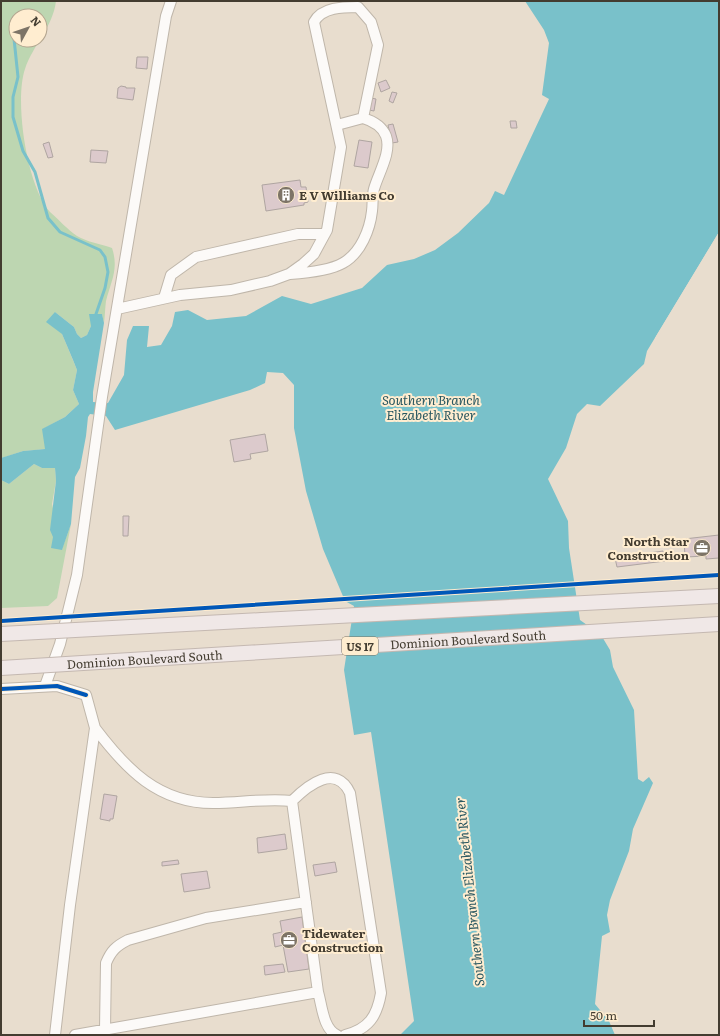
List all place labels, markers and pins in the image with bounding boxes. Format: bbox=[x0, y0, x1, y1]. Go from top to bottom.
building icon: E V Williams Co bbox=[276, 185, 296, 205]
place label: E V Williams Co bbox=[299, 186, 395, 204]
place label: North Star Construction bbox=[608, 532, 690, 564]
office icon: North Star Construction bbox=[692, 538, 712, 558]
place label: Tidewater Construction bbox=[302, 924, 384, 956]
office icon: Tidewater Construction bbox=[279, 930, 299, 950]

